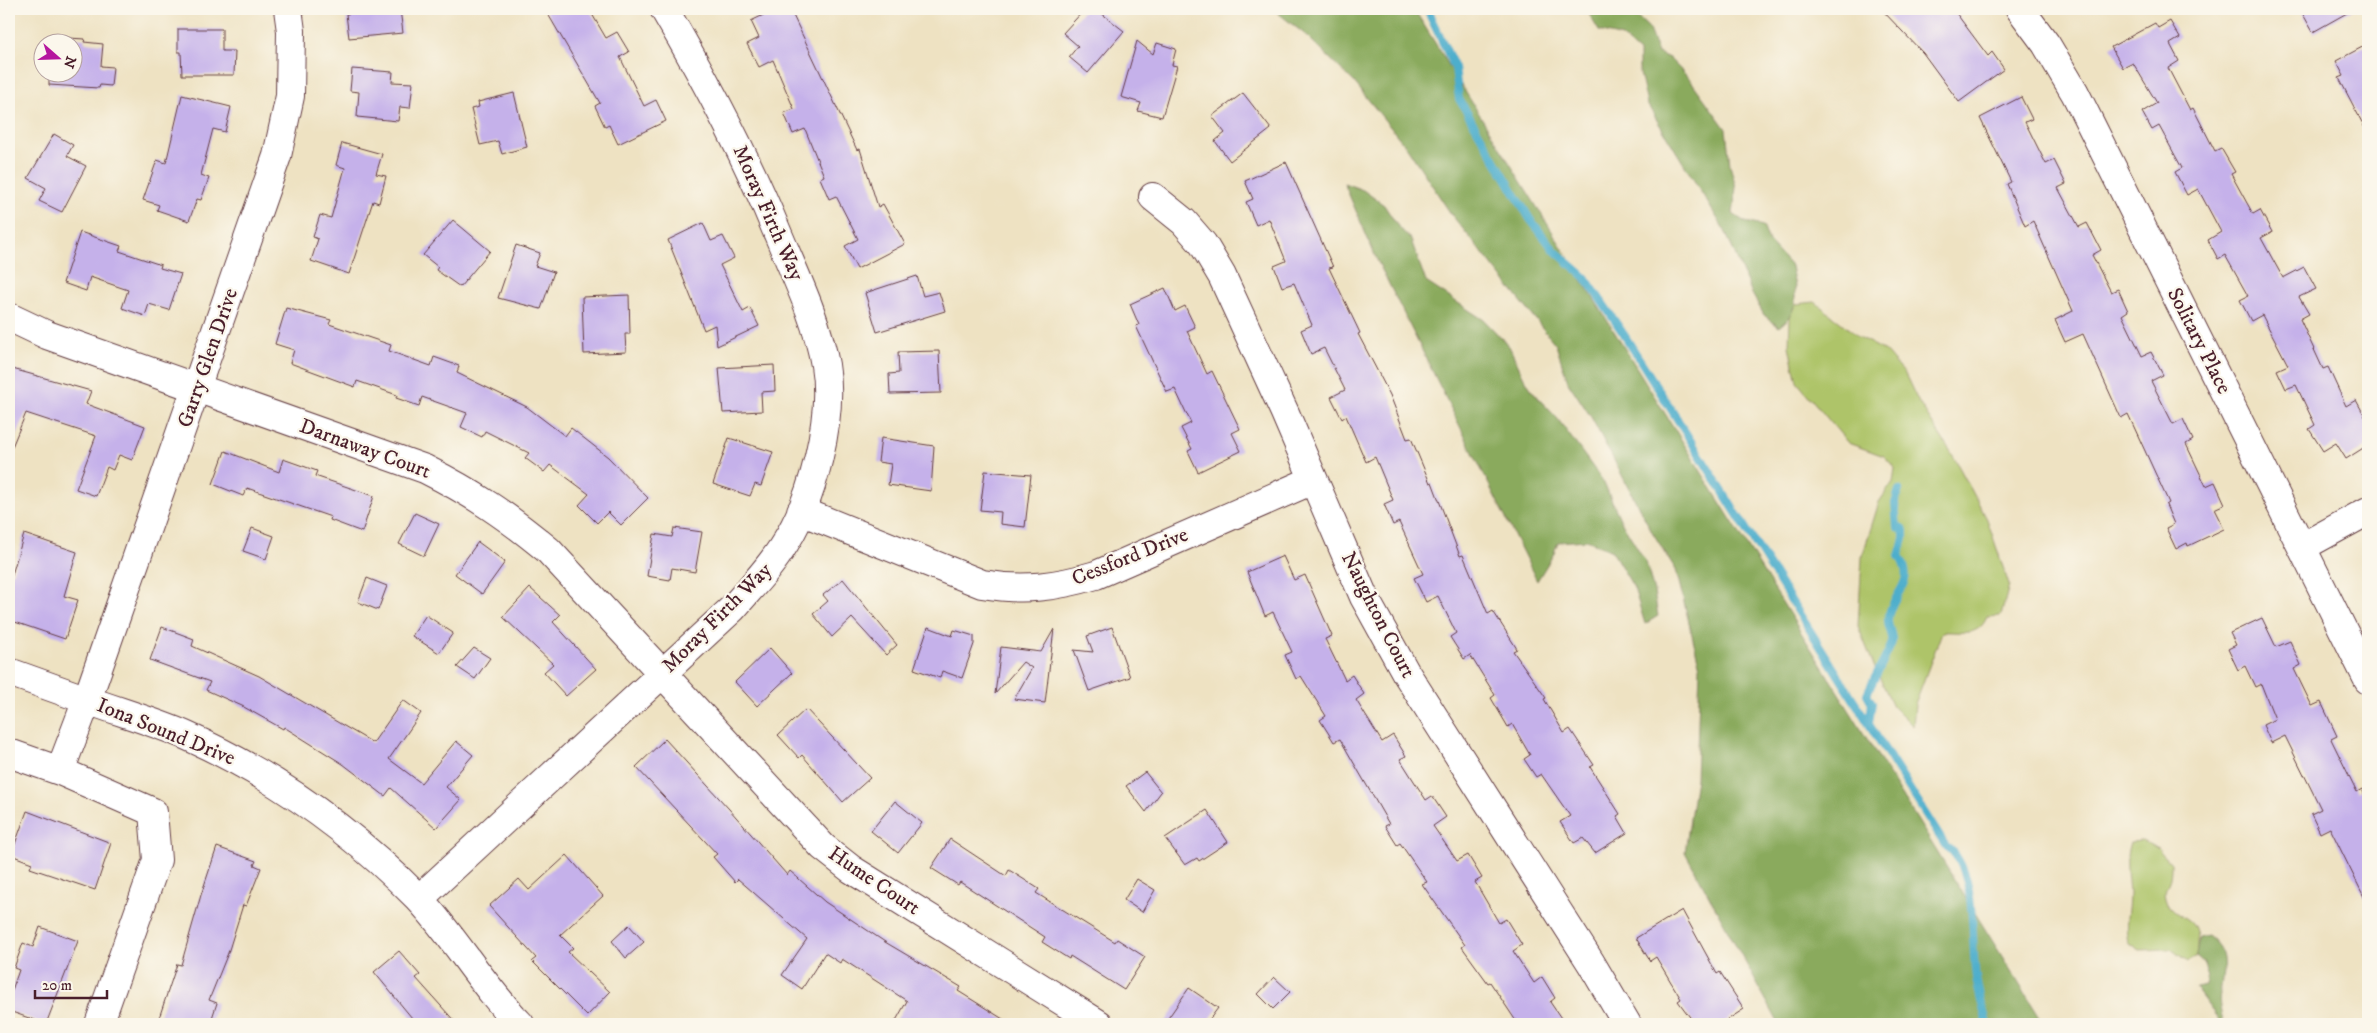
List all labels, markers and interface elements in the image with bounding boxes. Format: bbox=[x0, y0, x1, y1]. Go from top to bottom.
north arrow bbox=[32, 32, 82, 82]
text: N bbox=[59, 54, 80, 71]
street label: Moray Firth Way bbox=[727, 141, 810, 286]
street label: Solitary Place bbox=[2161, 284, 2237, 399]
street label: Garry Glen Drive bbox=[172, 285, 244, 431]
street label: Darnaway Court bbox=[296, 413, 434, 485]
street label: Cessford Drive bbox=[1068, 522, 1192, 592]
street label: Naughton Court bbox=[1335, 548, 1421, 683]
street label: Moray Firth Way bbox=[656, 557, 778, 679]
street label: Iona Sound Drive bbox=[93, 692, 239, 772]
street label: Hume Court bbox=[823, 841, 925, 921]
scale bar bbox=[35, 968, 108, 1000]
text: 20 m bbox=[42, 976, 72, 995]

